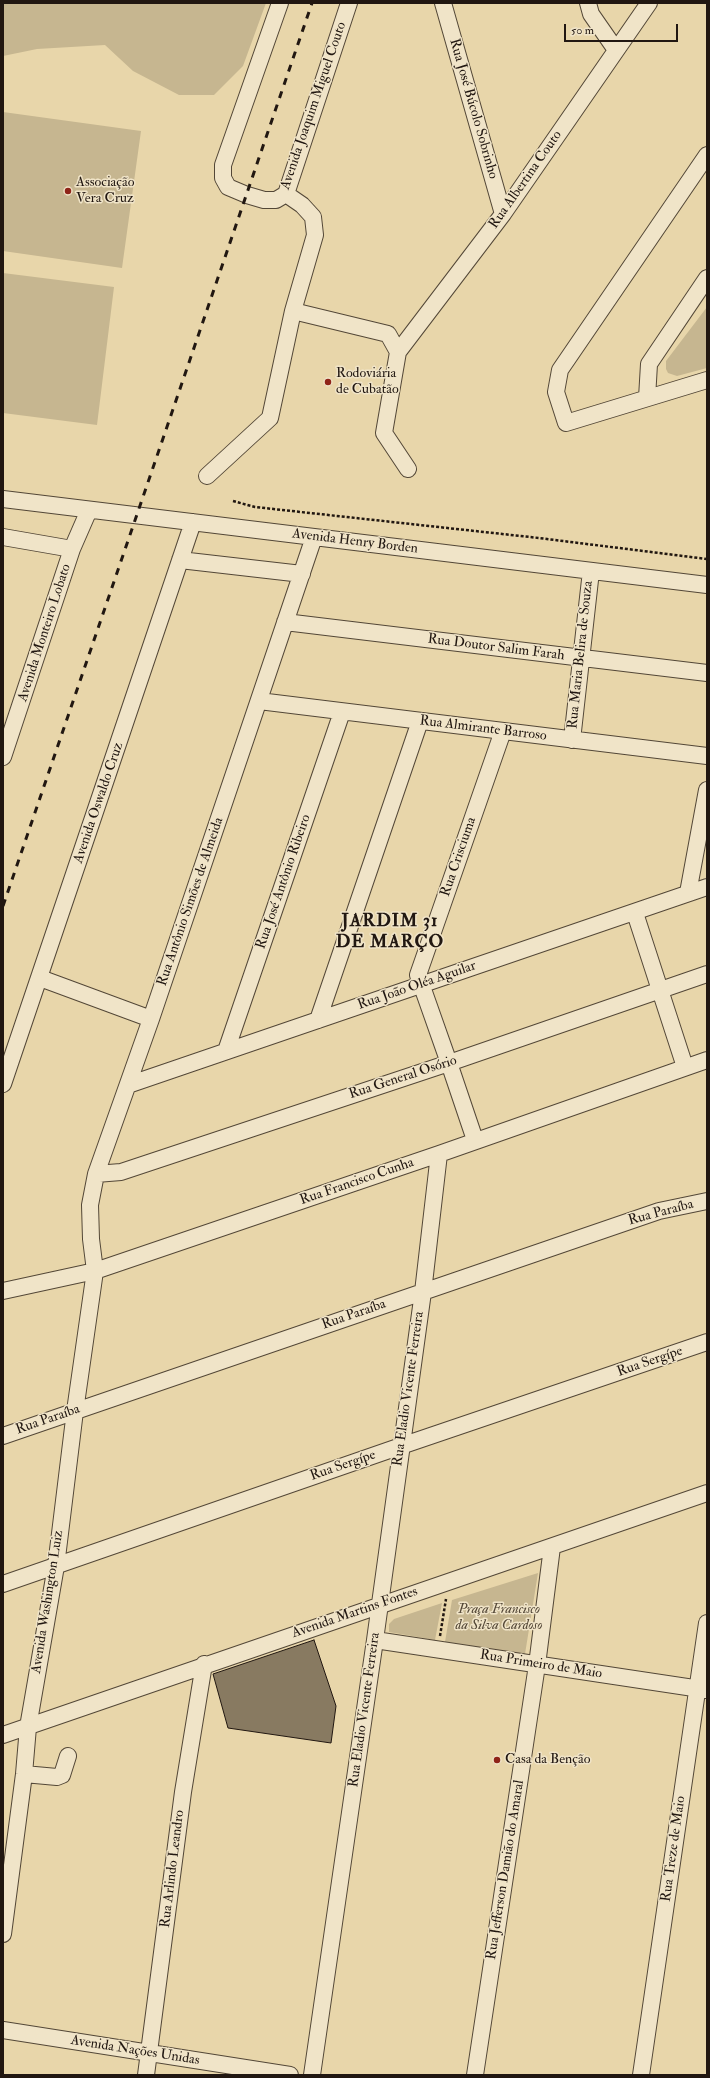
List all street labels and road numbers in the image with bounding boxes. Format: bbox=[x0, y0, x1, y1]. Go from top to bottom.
street label: Avenida Joaquim Miguel Couto bbox=[277, 20, 351, 192]
street label: Rua José Búcolo Sobrinho bbox=[445, 37, 501, 181]
street label: Rua Albertina Couto bbox=[486, 128, 566, 232]
street label: Avenida Henry Borden bbox=[291, 526, 419, 558]
street label: Avenida Monteiro Lobato bbox=[15, 562, 75, 704]
street label: Rua Maria Belira de Souza bbox=[565, 580, 597, 730]
street label: Rua Doutor Salim Farah bbox=[427, 631, 565, 665]
street label: Rua Almirante Barroso bbox=[418, 713, 548, 745]
street label: Avenida Oswaldo Cruz bbox=[70, 740, 128, 866]
street label: Rua José Antônio Ribeiro bbox=[253, 812, 315, 952]
street label: Rua Antônio Simões de Almeida bbox=[154, 815, 228, 989]
street label: Rua Crisciuma bbox=[438, 815, 480, 899]
street label: Rua João Oléa Aguilar bbox=[356, 958, 478, 1014]
street label: Rua General Osório bbox=[347, 1053, 459, 1103]
street label: Rua Francisco Cunha bbox=[298, 1155, 416, 1209]
street label: Rua Paraíba bbox=[627, 1196, 695, 1230]
street label: Rua Paraíba bbox=[320, 1296, 388, 1334]
street label: Rua Eladio Vicente Ferreira bbox=[390, 1310, 428, 1468]
street label: Rua Sergípe bbox=[615, 1343, 685, 1381]
street label: Rua Paraíba bbox=[14, 1401, 82, 1439]
street label: Rua Sergípe bbox=[308, 1447, 378, 1485]
street label: Avenida Washington Luiz bbox=[28, 1529, 68, 1675]
street label: Avenida Martins Fontes bbox=[290, 1584, 420, 1642]
street label: Rua Eladio Vicente Ferreira bbox=[346, 1631, 384, 1789]
street label: Rua Primeiro de Maio bbox=[479, 1647, 603, 1683]
street label: Rua Jefferson Damião do Amaral bbox=[483, 1779, 529, 1961]
street label: Rua Treze de Maio bbox=[658, 1795, 690, 1903]
street label: Rua Arlindo Leandro bbox=[157, 1809, 189, 1929]
street label: Avenida Nações Unidas bbox=[69, 2033, 201, 2069]

